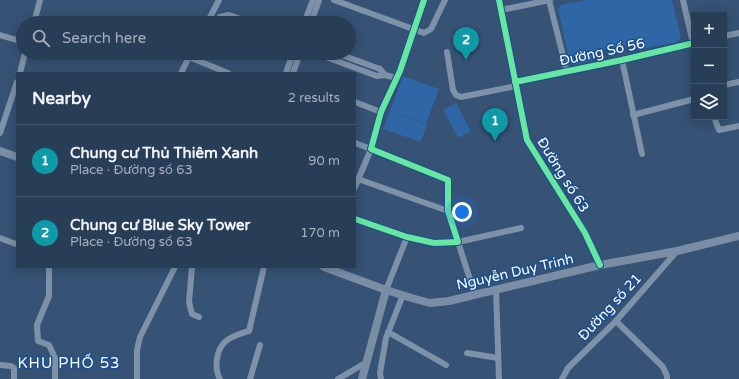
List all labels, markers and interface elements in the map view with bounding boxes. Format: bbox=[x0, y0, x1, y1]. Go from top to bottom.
map controls bbox=[691, 12, 727, 120]
button: + bbox=[691, 12, 727, 48]
search box bbox=[16, 16, 356, 60]
icon: search bbox=[30, 27, 52, 49]
pin: 2 bbox=[453, 27, 479, 60]
text: Search here bbox=[62, 29, 146, 47]
street label: Đường Số 56 bbox=[558, 35, 647, 69]
button: − bbox=[691, 48, 727, 84]
button: layers bbox=[691, 84, 727, 120]
text: Nearby bbox=[32, 88, 91, 109]
text: 2 results bbox=[288, 90, 340, 106]
pin: 1 bbox=[482, 108, 508, 141]
street label: Đường số 63 bbox=[533, 134, 593, 216]
text: Chung cư Thủ Thiêm Xanh bbox=[70, 144, 258, 162]
text: 1 bbox=[41, 153, 49, 169]
text: 90 m bbox=[308, 153, 340, 169]
text: Place · Đường số 63 bbox=[70, 162, 193, 178]
your location bbox=[452, 202, 472, 222]
text: Chung cư Blue Sky Tower bbox=[70, 216, 250, 234]
text: 2 bbox=[41, 225, 49, 241]
text: 170 m bbox=[300, 225, 340, 241]
text: Place · Đường số 63 bbox=[70, 234, 193, 250]
street label: Nguyễn Duy Trinh bbox=[455, 250, 575, 294]
street label: Đường số 21 bbox=[575, 270, 645, 344]
district label: KHU PHỐ 53 bbox=[18, 353, 120, 372]

